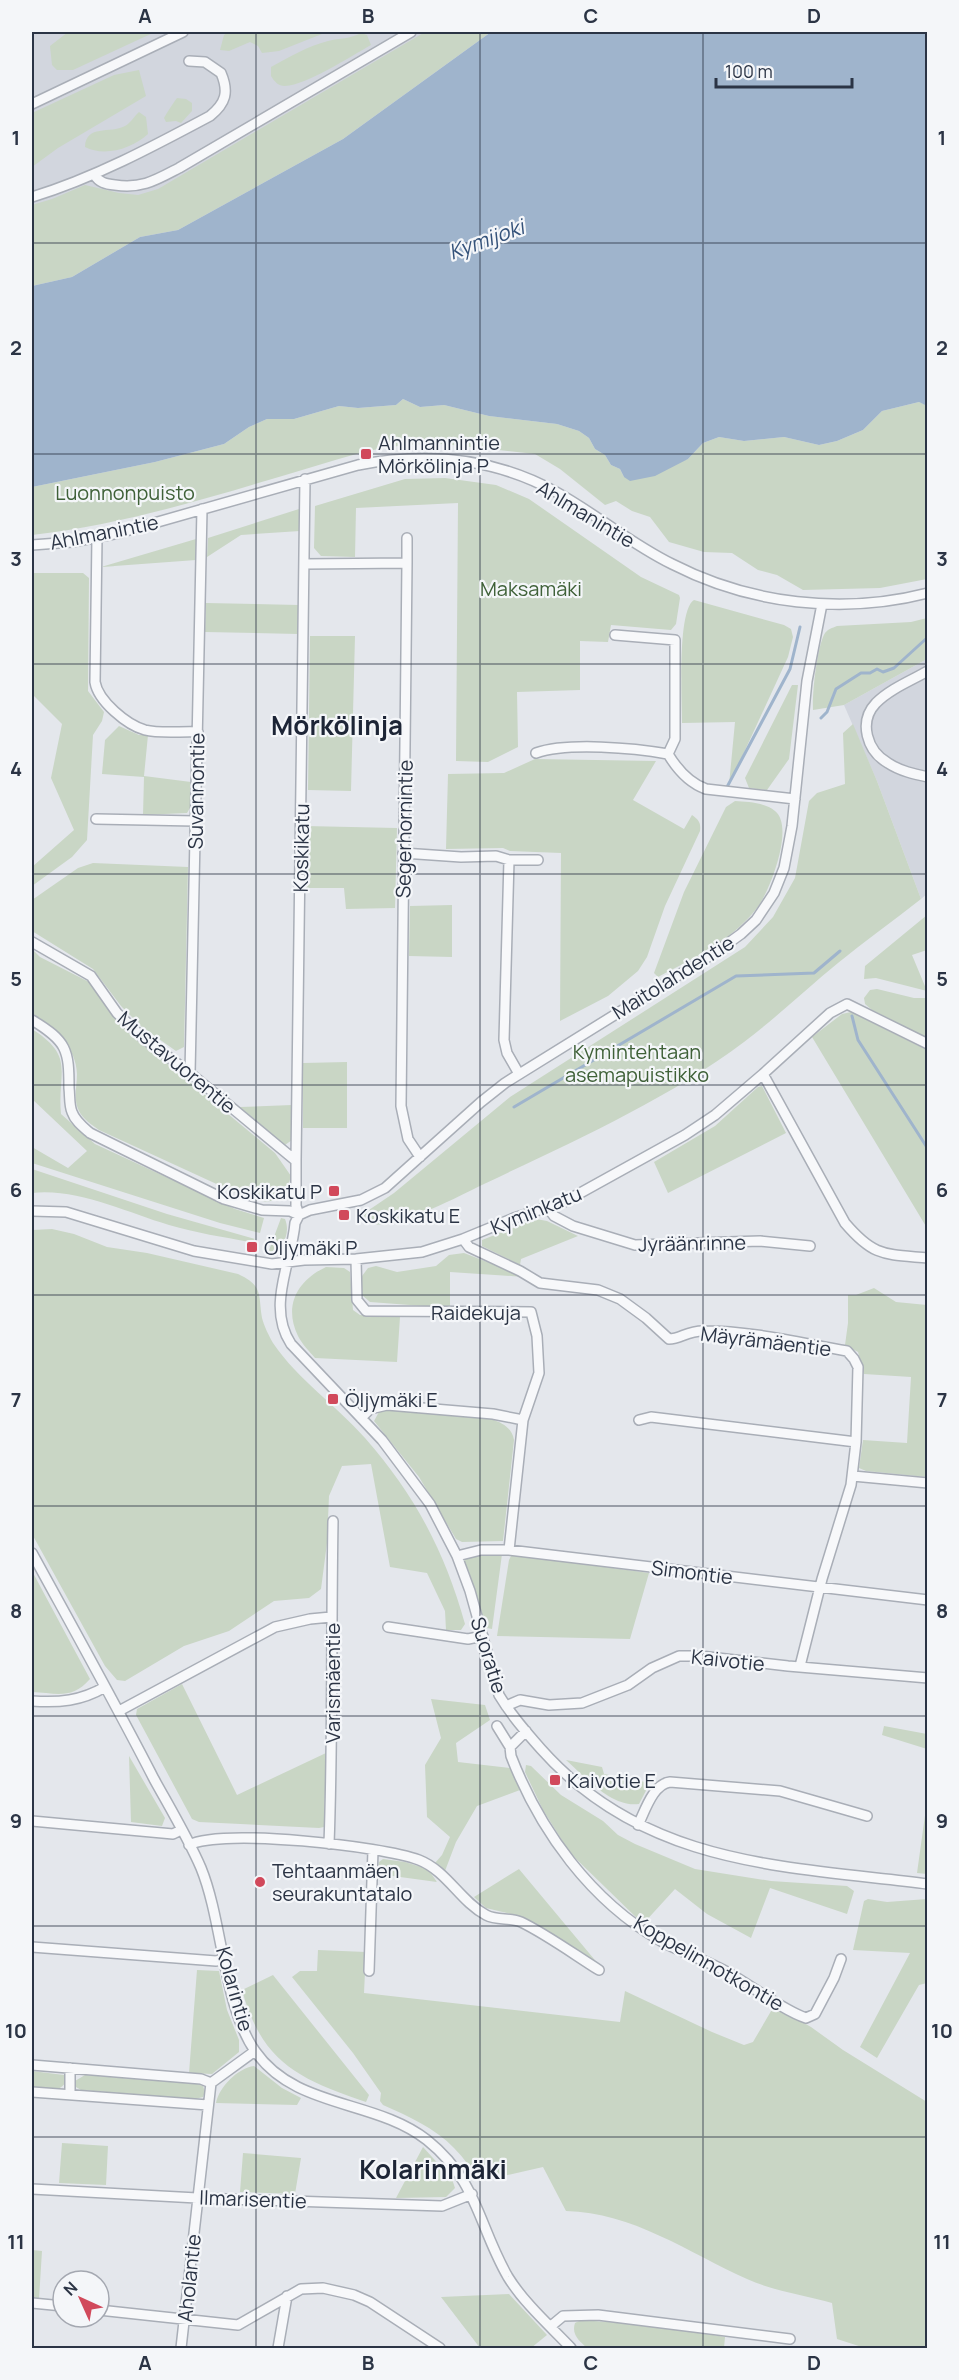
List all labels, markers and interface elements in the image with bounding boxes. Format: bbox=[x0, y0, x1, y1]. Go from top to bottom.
text: A bbox=[138, 2, 152, 29]
text: B bbox=[362, 2, 375, 29]
text: C bbox=[584, 2, 598, 29]
text: D bbox=[807, 2, 821, 29]
scale bar bbox=[716, 51, 852, 89]
text: 100 m bbox=[725, 59, 773, 83]
text: 1 bbox=[12, 124, 20, 151]
text: 1 bbox=[938, 124, 946, 151]
water label: Kymijoki bbox=[444, 211, 530, 266]
text: 2 bbox=[10, 334, 22, 361]
text: 2 bbox=[936, 334, 948, 361]
place label: Ahlmannintie Mörkölinja P bbox=[378, 429, 500, 479]
marker: Ahlmannintie Mörkölinja P bbox=[359, 447, 373, 461]
street label: Ahlmanintie bbox=[532, 474, 640, 554]
park label: Luonnonpuisto bbox=[55, 479, 195, 506]
street label: Ahlmanintie bbox=[47, 508, 161, 556]
text: 3 bbox=[10, 545, 22, 572]
text: 3 bbox=[936, 545, 948, 572]
park label: Maksamäki bbox=[480, 575, 582, 602]
district label: Mörkölinja bbox=[271, 707, 403, 743]
street label: Suvannontie bbox=[181, 732, 211, 850]
text: 4 bbox=[10, 755, 22, 782]
text: 4 bbox=[936, 755, 948, 782]
street label: Segerhornintie bbox=[389, 760, 419, 898]
street label: Koskikatu bbox=[287, 803, 315, 893]
street label: Maitolahdentie bbox=[607, 929, 739, 1025]
text: 5 bbox=[10, 965, 22, 992]
text: 5 bbox=[936, 965, 948, 992]
street label: Mustavuorentie bbox=[112, 1005, 242, 1119]
park label: Kymintehtaan asemapuistikko bbox=[565, 1038, 709, 1088]
text: 6 bbox=[10, 1176, 22, 1203]
text: 6 bbox=[936, 1176, 948, 1203]
place label: Koskikatu P bbox=[217, 1178, 322, 1205]
street label: Kyminkatu bbox=[486, 1180, 586, 1240]
marker: Koskikatu P bbox=[327, 1184, 341, 1198]
place label: Koskikatu E bbox=[356, 1202, 460, 1229]
marker: Koskikatu E bbox=[337, 1208, 351, 1222]
street label: Jyräänrinne bbox=[638, 1229, 746, 1257]
place label: Öljymäki P bbox=[264, 1234, 357, 1261]
marker: Öljymäki P bbox=[245, 1240, 259, 1254]
street label: Raidekuja bbox=[431, 1299, 521, 1326]
street label: Mäyrämäentie bbox=[699, 1320, 833, 1362]
text: 7 bbox=[11, 1386, 21, 1413]
place label: Öljymäki E bbox=[345, 1386, 438, 1413]
text: 7 bbox=[937, 1386, 947, 1413]
marker: Öljymäki E bbox=[326, 1392, 340, 1406]
street label: Simontie bbox=[650, 1554, 734, 1590]
text: 8 bbox=[10, 1597, 22, 1624]
text: 8 bbox=[936, 1597, 948, 1624]
street label: Suoratie bbox=[465, 1614, 513, 1696]
street label: Varismäentie bbox=[319, 1623, 346, 1743]
street label: Kaivotie bbox=[690, 1643, 766, 1677]
place label: Kaivotie E bbox=[567, 1767, 656, 1794]
marker: Kaivotie E bbox=[548, 1773, 562, 1787]
text: 9 bbox=[10, 1807, 22, 1834]
text: 9 bbox=[936, 1807, 948, 1834]
place label: Tehtaanmäen seurakuntatalo bbox=[272, 1857, 413, 1907]
marker: Tehtaanmäen seurakuntatalo bbox=[253, 1875, 267, 1889]
street label: Koppelinnotkontie bbox=[629, 1909, 789, 2017]
street label: Kolarintie bbox=[210, 1944, 260, 2034]
text: 10 bbox=[5, 2017, 27, 2044]
text: 10 bbox=[931, 2017, 953, 2044]
district label: Kolarinmäki bbox=[359, 2151, 507, 2187]
street label: Ilmarisentie bbox=[199, 2184, 307, 2214]
text: 11 bbox=[7, 2228, 25, 2255]
text: 11 bbox=[933, 2228, 951, 2255]
street label: Aholantie bbox=[171, 2233, 207, 2323]
north arrow bbox=[51, 2269, 111, 2329]
text: N bbox=[59, 2277, 82, 2300]
text: A bbox=[138, 2349, 152, 2376]
text: B bbox=[362, 2349, 375, 2376]
text: C bbox=[584, 2349, 598, 2376]
text: D bbox=[807, 2349, 821, 2376]

